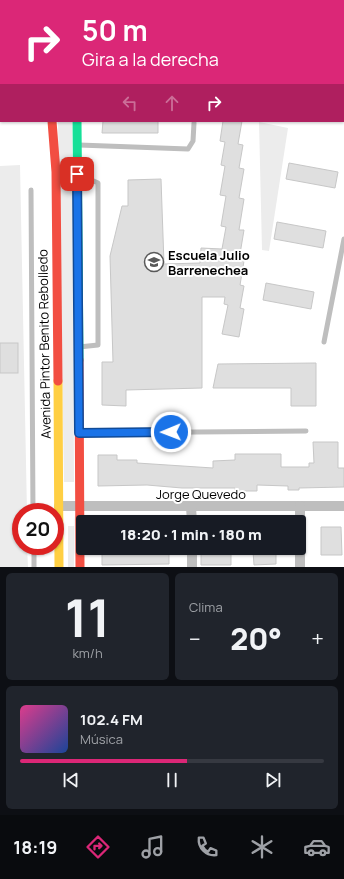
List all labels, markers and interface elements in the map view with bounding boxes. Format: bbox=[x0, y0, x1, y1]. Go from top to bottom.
text: 50 m bbox=[82, 11, 148, 49]
icon: right bbox=[16, 16, 68, 68]
text: Gira a la derecha bbox=[82, 47, 219, 71]
icon: left bbox=[119, 92, 141, 114]
icon: ahead bbox=[161, 92, 183, 114]
icon: right bbox=[203, 92, 225, 114]
pin bbox=[60, 157, 94, 191]
icon: arrive bbox=[66, 163, 88, 185]
place label: Escuela Julio Barrenechea bbox=[168, 246, 250, 279]
street label: Avenida Pintor Benito Rebolledo bbox=[33, 249, 55, 439]
school or university icon: Escuela Julio Barrenechea bbox=[143, 251, 165, 273]
position arrow bbox=[150, 411, 192, 453]
street label: Jorge Quevedo bbox=[156, 485, 246, 503]
speed limit sign: 20 bbox=[12, 503, 64, 555]
text: 18:20 · 1 min · 180 m bbox=[120, 524, 262, 545]
text: 11 bbox=[65, 582, 110, 653]
text: Clima bbox=[189, 598, 223, 616]
text: 20° bbox=[230, 618, 282, 659]
text: − bbox=[189, 624, 201, 654]
text: + bbox=[311, 624, 324, 654]
text: km/h bbox=[72, 644, 103, 662]
text: 102.4 FM bbox=[80, 709, 143, 730]
text: Música bbox=[80, 730, 123, 748]
icon: previous bbox=[60, 769, 82, 791]
icon: pause bbox=[161, 769, 183, 791]
icon: next bbox=[262, 769, 284, 791]
icon: directions bbox=[84, 833, 112, 861]
icon: music bbox=[139, 833, 167, 861]
icon: phone bbox=[193, 833, 221, 861]
icon: climate bbox=[248, 833, 276, 861]
icon: car bbox=[303, 833, 331, 861]
text: 18:19 bbox=[13, 835, 57, 859]

